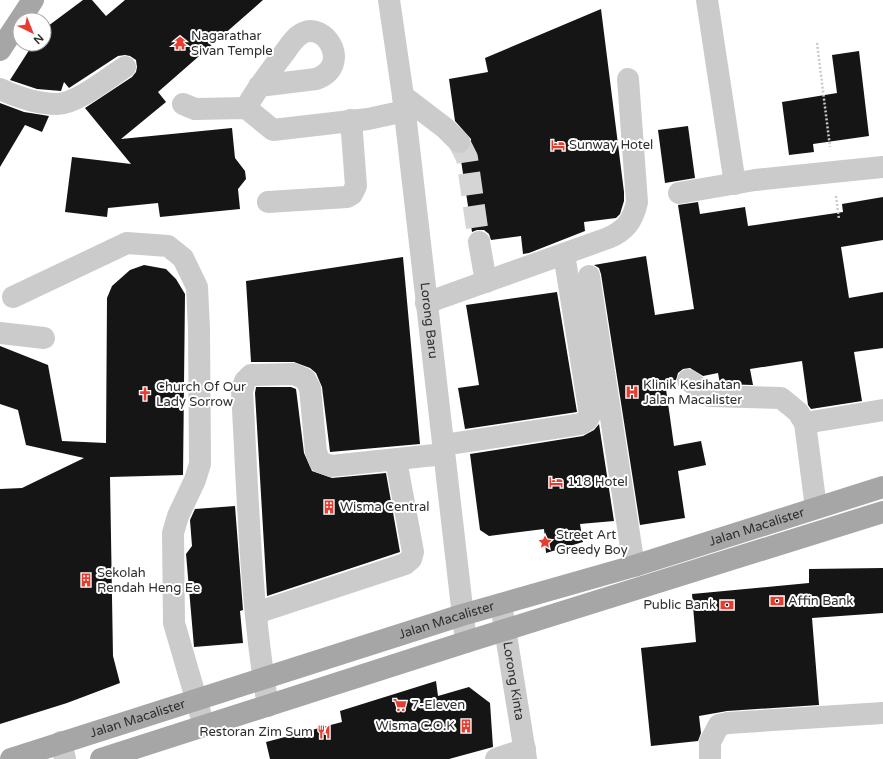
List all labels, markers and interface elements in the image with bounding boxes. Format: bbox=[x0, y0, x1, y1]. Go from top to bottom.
north arrow bbox=[12, 12, 52, 52]
place label: Nagarathar Sivan Temple bbox=[191, 28, 273, 59]
text: N bbox=[31, 31, 46, 47]
temple icon: Nagarathar Sivan Temple bbox=[172, 35, 188, 51]
hotel icon: Sunway Hotel bbox=[550, 137, 566, 153]
place label: Sunway Hotel bbox=[569, 137, 653, 153]
street label: Lorong Baru bbox=[417, 281, 441, 360]
place label: Klinik Kesihatan Jalan Macalister bbox=[643, 377, 742, 408]
place label: Church Of Our Lady Sorrow bbox=[156, 379, 246, 410]
hospital icon: Klinik Kesihatan Jalan Macalister bbox=[624, 384, 640, 400]
church icon: Church Of Our Lady Sorrow bbox=[137, 386, 153, 402]
hotel icon: 118 Hotel bbox=[548, 474, 564, 490]
place label: 118 Hotel bbox=[567, 474, 628, 490]
building icon: Wisma Central bbox=[321, 499, 337, 515]
place label: Wisma Central bbox=[340, 499, 430, 515]
street label: Jalan Macalister bbox=[707, 504, 806, 550]
place label: Street Art Greedy Boy bbox=[556, 527, 628, 558]
place icon: Street Art Greedy Boy bbox=[537, 534, 553, 550]
place label: Sekolah Rendah Heng Ee bbox=[97, 565, 200, 596]
building icon: Sekolah Rendah Heng Ee bbox=[78, 572, 94, 588]
bank icon: Affin Bank bbox=[769, 593, 785, 609]
place label: Affin Bank bbox=[788, 593, 853, 609]
place label: Public Bank bbox=[643, 597, 716, 613]
bank icon: Public Bank bbox=[719, 597, 735, 613]
street label: Jalan Macalister bbox=[397, 598, 496, 643]
street label: Lorong Kinta bbox=[499, 640, 528, 722]
street label: Jalan Macalister bbox=[88, 696, 187, 741]
supermarket icon: 7-Eleven bbox=[392, 697, 408, 713]
place label: 7-Eleven bbox=[411, 697, 465, 713]
place label: Wisma C.O.K bbox=[375, 718, 455, 734]
building icon: Wisma C.O.K bbox=[458, 718, 474, 734]
place label: Restoran Zim Sum bbox=[199, 724, 313, 740]
restaurant icon: Restoran Zim Sum bbox=[316, 724, 332, 740]

